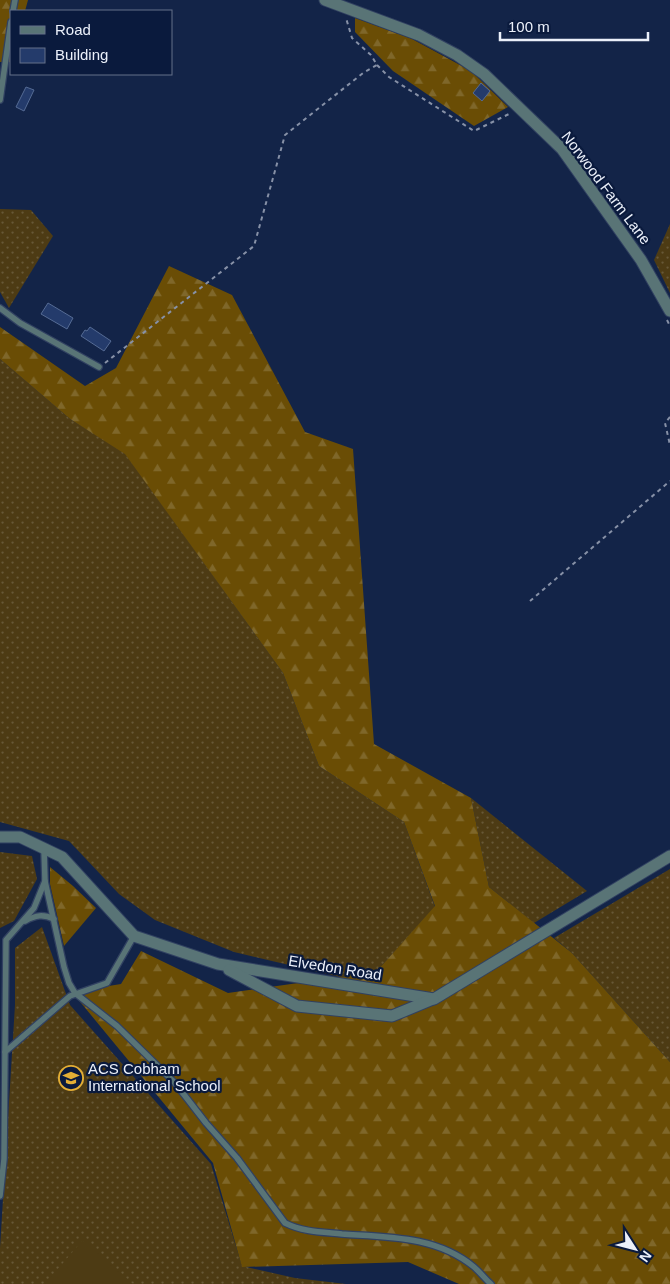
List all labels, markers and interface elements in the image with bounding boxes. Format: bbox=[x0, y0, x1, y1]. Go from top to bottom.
legend bbox=[10, 10, 172, 75]
scale bar bbox=[500, 10, 648, 42]
text: 100 m bbox=[508, 18, 550, 35]
text: Road bbox=[55, 21, 91, 38]
text: Building bbox=[55, 46, 108, 63]
street label: Norwood Farm Lane bbox=[558, 128, 654, 247]
street label: Elvedon Road bbox=[287, 952, 383, 983]
place label: ACS Cobham International School bbox=[88, 1060, 221, 1094]
school or university icon: ACS Cobham International School bbox=[58, 1065, 84, 1091]
north arrow bbox=[610, 1224, 660, 1274]
text: N bbox=[636, 1248, 655, 1265]

